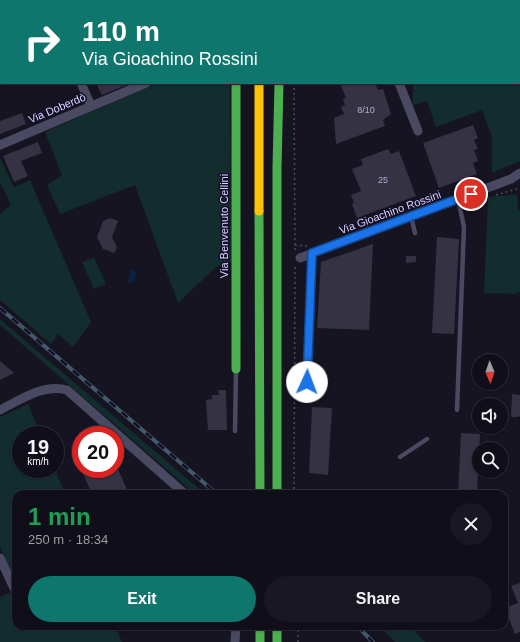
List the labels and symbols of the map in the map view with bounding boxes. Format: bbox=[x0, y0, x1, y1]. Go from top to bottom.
street label: Via Doberdò bbox=[27, 91, 87, 125]
house number: 8/10 bbox=[357, 105, 375, 115]
street label: Via Benvenuto Cellini bbox=[218, 174, 230, 278]
house number: 25 bbox=[378, 175, 388, 185]
pin bbox=[454, 177, 488, 211]
street label: Via Gioachino Rossini bbox=[337, 188, 443, 236]
north arrow bbox=[472, 354, 508, 390]
position arrow bbox=[286, 361, 328, 403]
speed limit sign: 20 bbox=[72, 426, 124, 478]

